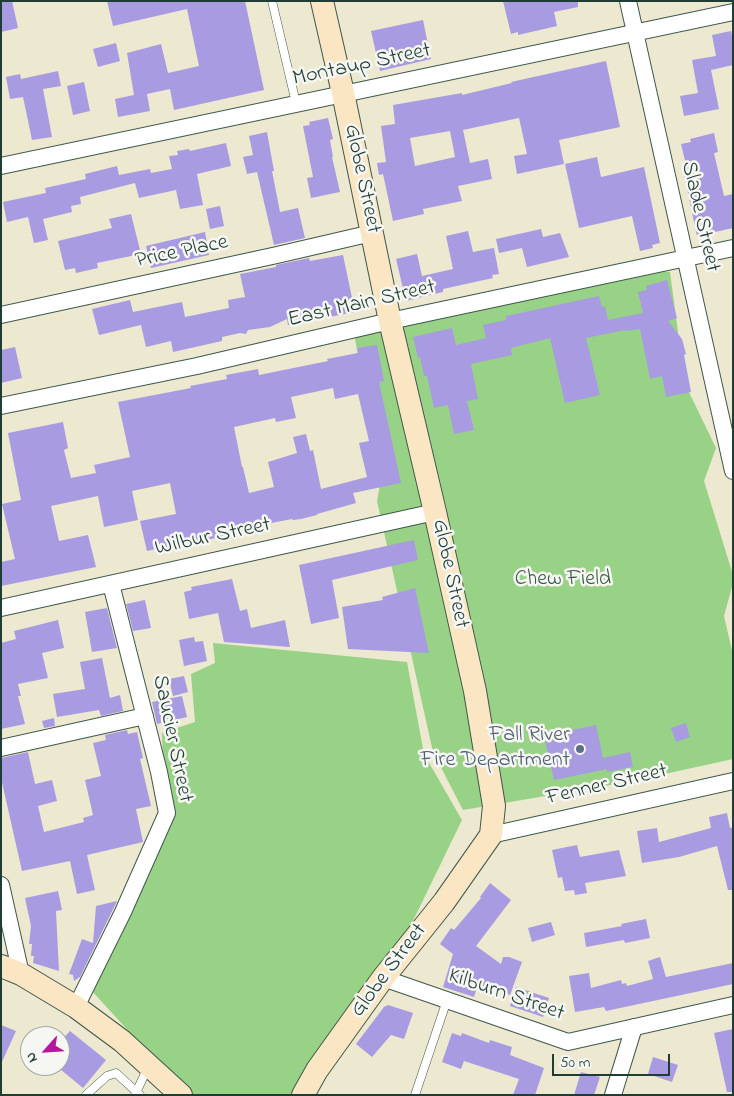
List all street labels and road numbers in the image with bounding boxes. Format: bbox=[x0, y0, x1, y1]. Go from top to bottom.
street label: Montaup Street bbox=[291, 38, 433, 94]
street label: Globe Street bbox=[337, 122, 385, 236]
street label: Slade Street bbox=[673, 159, 725, 275]
street label: Price Place bbox=[133, 230, 231, 276]
street label: East Main Street bbox=[286, 275, 438, 335]
street label: Wilbur Street bbox=[153, 513, 273, 563]
street label: Globe Street bbox=[425, 517, 473, 631]
street label: Saucier Street bbox=[145, 673, 197, 805]
street label: Fenner Street bbox=[544, 759, 670, 813]
street label: Globe Street bbox=[346, 919, 434, 1023]
street label: Kilburn Street bbox=[444, 964, 568, 1028]

